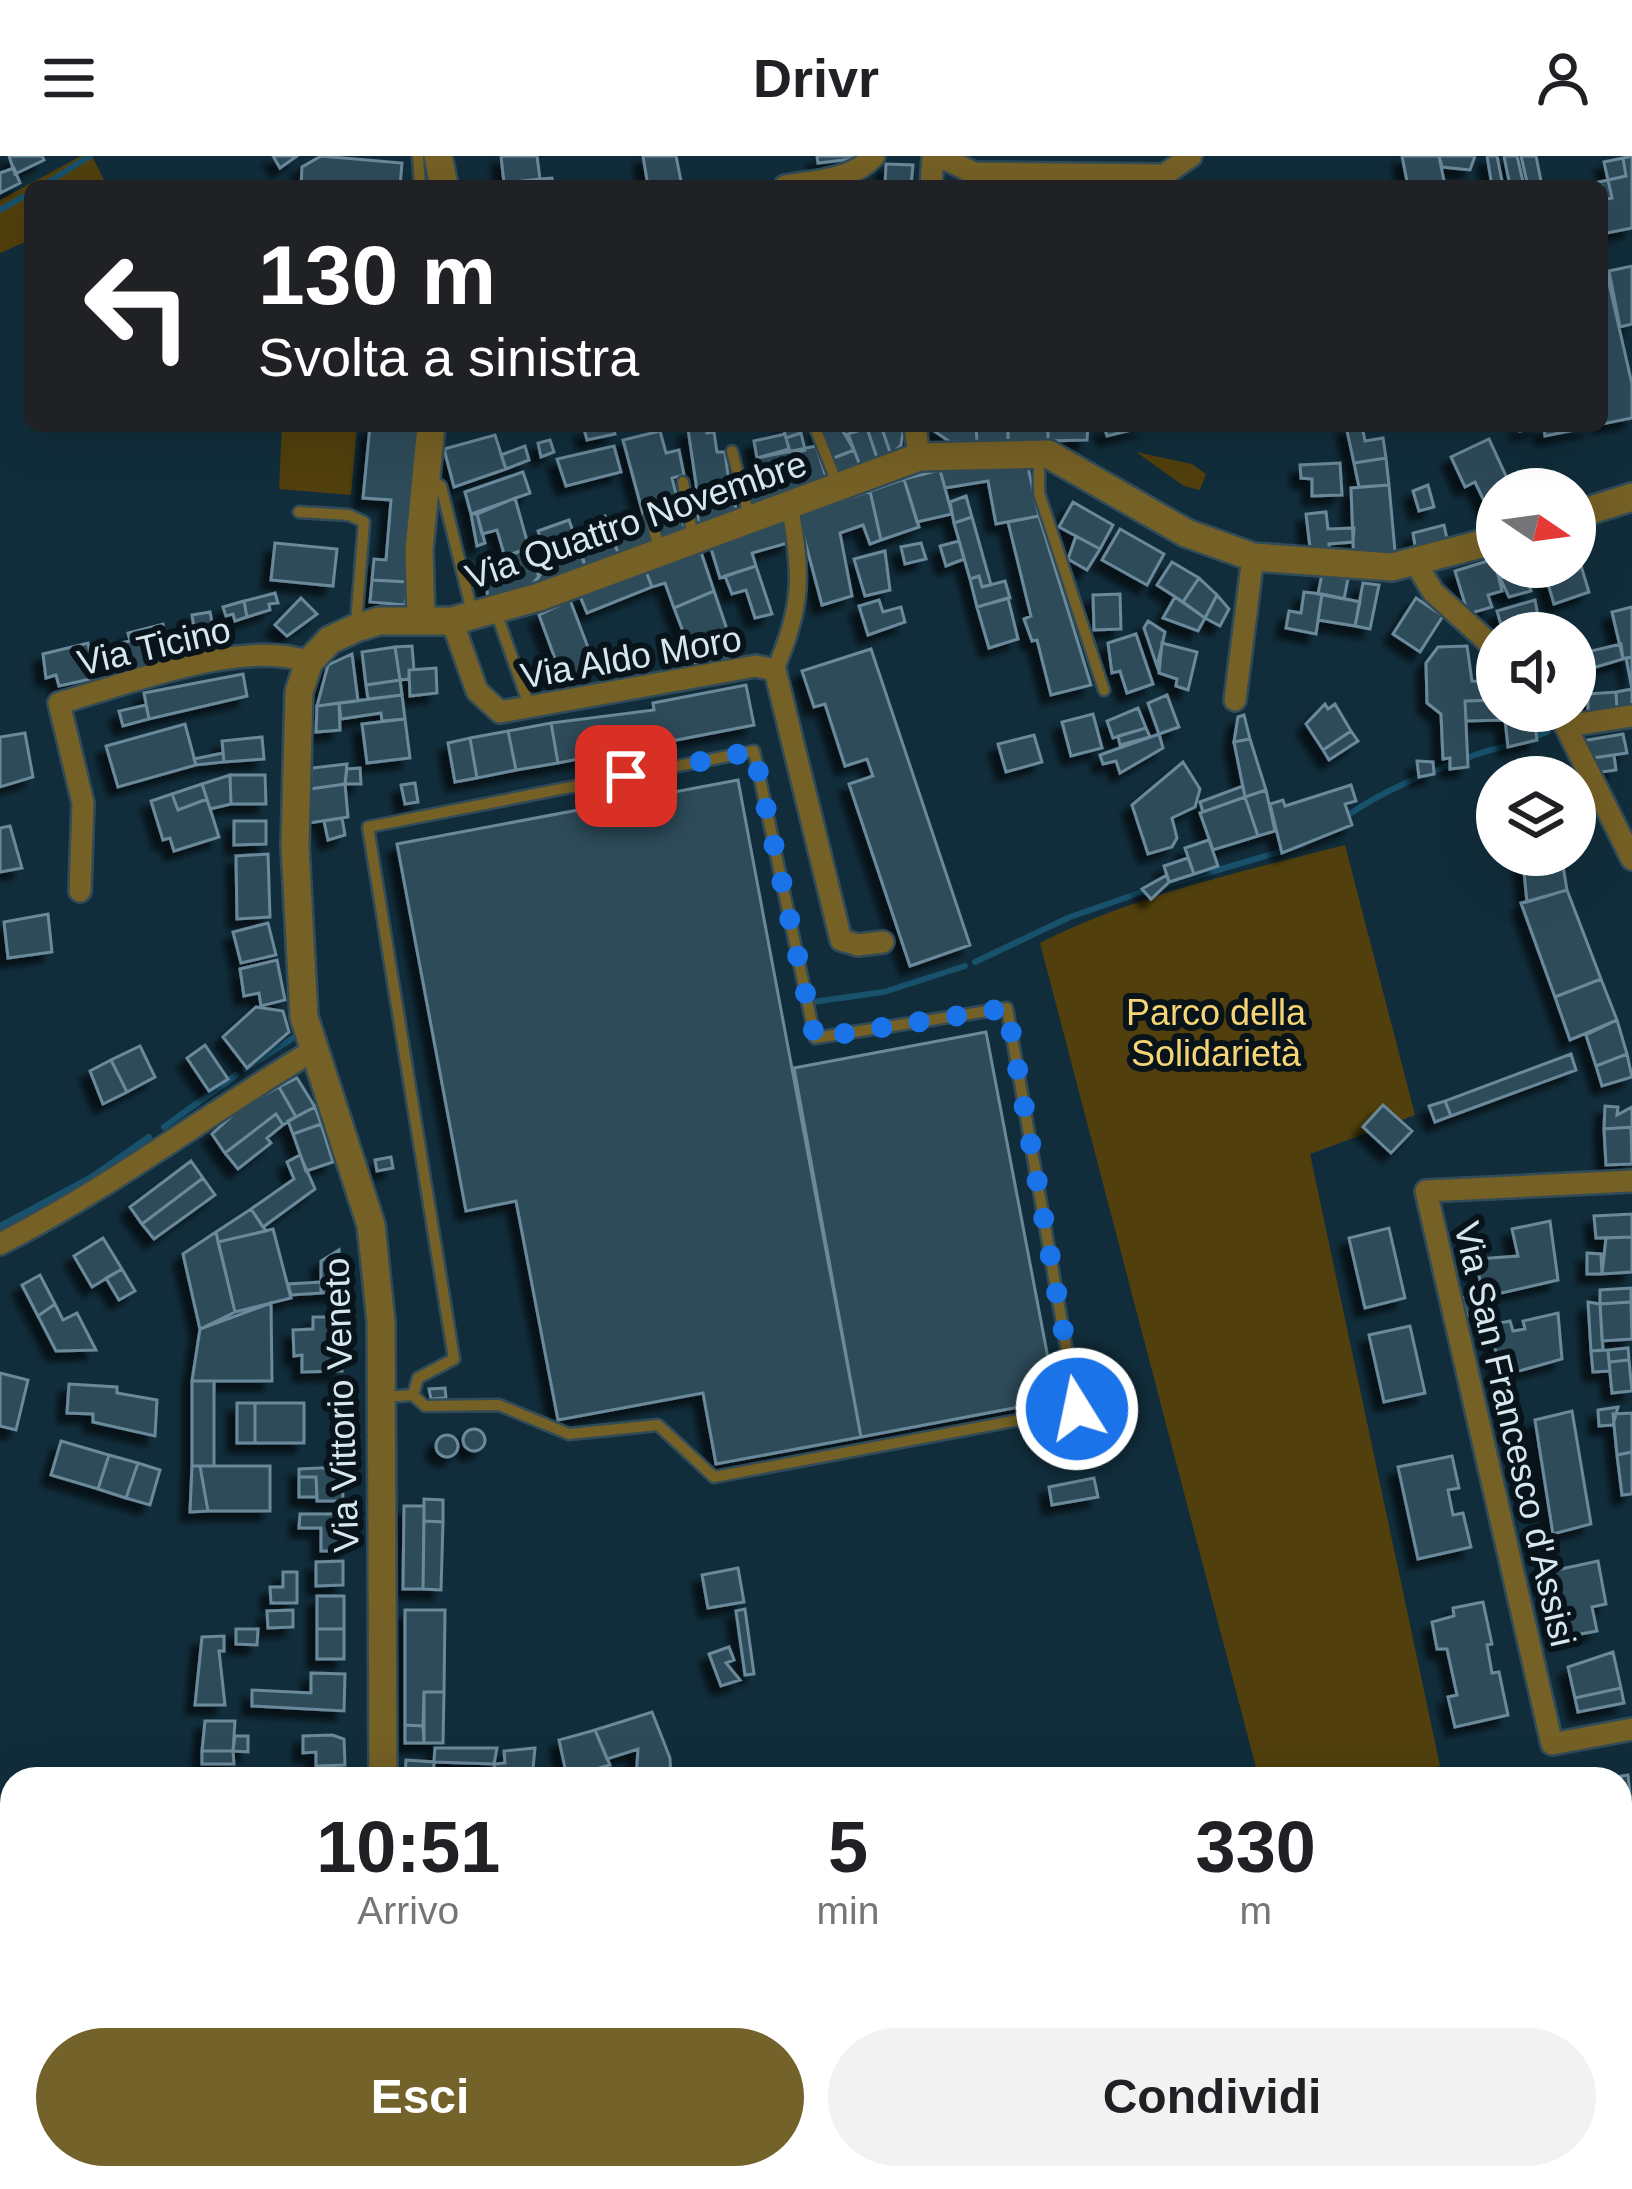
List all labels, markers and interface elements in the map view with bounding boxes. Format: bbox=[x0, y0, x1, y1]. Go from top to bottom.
icon: menu bbox=[36, 45, 102, 111]
icon: person bbox=[1530, 45, 1596, 111]
text: Drivr bbox=[753, 48, 879, 108]
icon: left bbox=[60, 228, 216, 384]
text: 130 m bbox=[258, 228, 496, 322]
text: Svolta a sinistra bbox=[258, 327, 639, 387]
street label: Via Quattro Novembre bbox=[460, 442, 812, 598]
north arrow bbox=[1476, 468, 1596, 588]
map controls bbox=[1476, 468, 1596, 876]
street label: Via Ticino bbox=[74, 609, 234, 683]
button: sound bbox=[1476, 612, 1596, 732]
street label: Via Aldo Moro bbox=[517, 617, 745, 697]
pin bbox=[575, 725, 677, 827]
icon: arrive bbox=[593, 743, 659, 809]
button: layers bbox=[1476, 756, 1596, 876]
park label: Parco della Solidarietà bbox=[1126, 992, 1307, 1074]
street label: Via San Francesco d'Assisi bbox=[1446, 1218, 1584, 1650]
street label: Via Vittorio Veneto bbox=[315, 1257, 367, 1553]
position arrow bbox=[1014, 1346, 1140, 1472]
text: 10:51 bbox=[316, 1807, 500, 1887]
text: 5 bbox=[828, 1807, 868, 1887]
text: 330 bbox=[1196, 1807, 1316, 1887]
text: Arrivo bbox=[357, 1889, 459, 1932]
text: min bbox=[817, 1889, 879, 1932]
text: m bbox=[1239, 1889, 1272, 1932]
button: Esci bbox=[36, 2028, 804, 2166]
button: Condividi bbox=[828, 2028, 1596, 2166]

